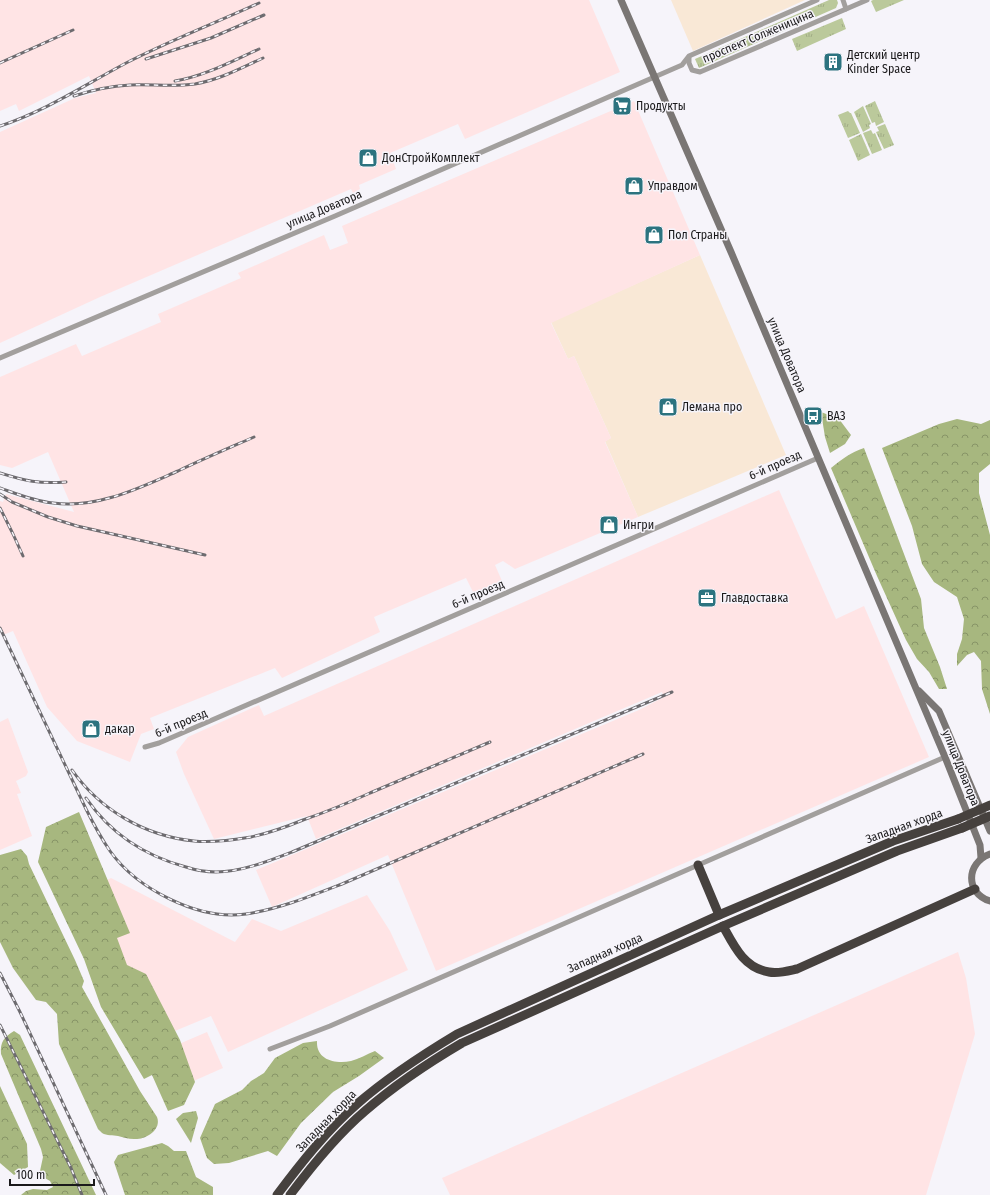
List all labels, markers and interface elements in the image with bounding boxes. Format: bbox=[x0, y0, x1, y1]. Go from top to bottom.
street label: проспект Солженицина bbox=[700, 6, 816, 66]
place label: Детский центр Kinder Space bbox=[846, 48, 920, 76]
building icon: Детский центр Kinder Space bbox=[822, 51, 844, 73]
supermarket icon: Продукты bbox=[611, 95, 633, 117]
place label: Продукты bbox=[636, 99, 686, 113]
shop icon: ДонСтройКомплект bbox=[357, 147, 379, 169]
place label: ДонСтройКомплект bbox=[381, 151, 480, 165]
shop icon: Управдом bbox=[623, 175, 645, 197]
place label: Управдом bbox=[647, 179, 698, 193]
street label: улица Доватора bbox=[284, 187, 364, 231]
shop icon: Пол Страны bbox=[643, 224, 665, 246]
place label: Пол Страны bbox=[668, 228, 727, 242]
street label: улица Доватора bbox=[765, 315, 809, 395]
shop icon: Лемана про bbox=[657, 396, 679, 418]
place label: Лемана про bbox=[682, 400, 742, 414]
bus stop icon: ВАЗ bbox=[802, 405, 824, 427]
place label: ВАЗ bbox=[827, 409, 846, 423]
street label: 6-й проезд bbox=[747, 447, 803, 483]
shop icon: Ингри bbox=[598, 514, 620, 536]
place label: Ингри bbox=[623, 518, 654, 532]
street label: 6-й проезд bbox=[450, 577, 506, 611]
office icon: Главдоставка bbox=[696, 587, 718, 609]
place label: Главдоставка bbox=[721, 591, 789, 605]
street label: 6-й проезд bbox=[153, 706, 209, 740]
shop icon: дакар bbox=[80, 718, 102, 740]
place label: дакар bbox=[105, 722, 135, 736]
street label: улица Доватора bbox=[939, 728, 983, 808]
street label: Западная хорда bbox=[864, 806, 944, 846]
street label: Западная хорда bbox=[565, 930, 645, 976]
street label: Западная хорда bbox=[293, 1087, 359, 1155]
scale bar bbox=[10, 1161, 94, 1187]
text: 100 m bbox=[16, 1168, 45, 1182]

